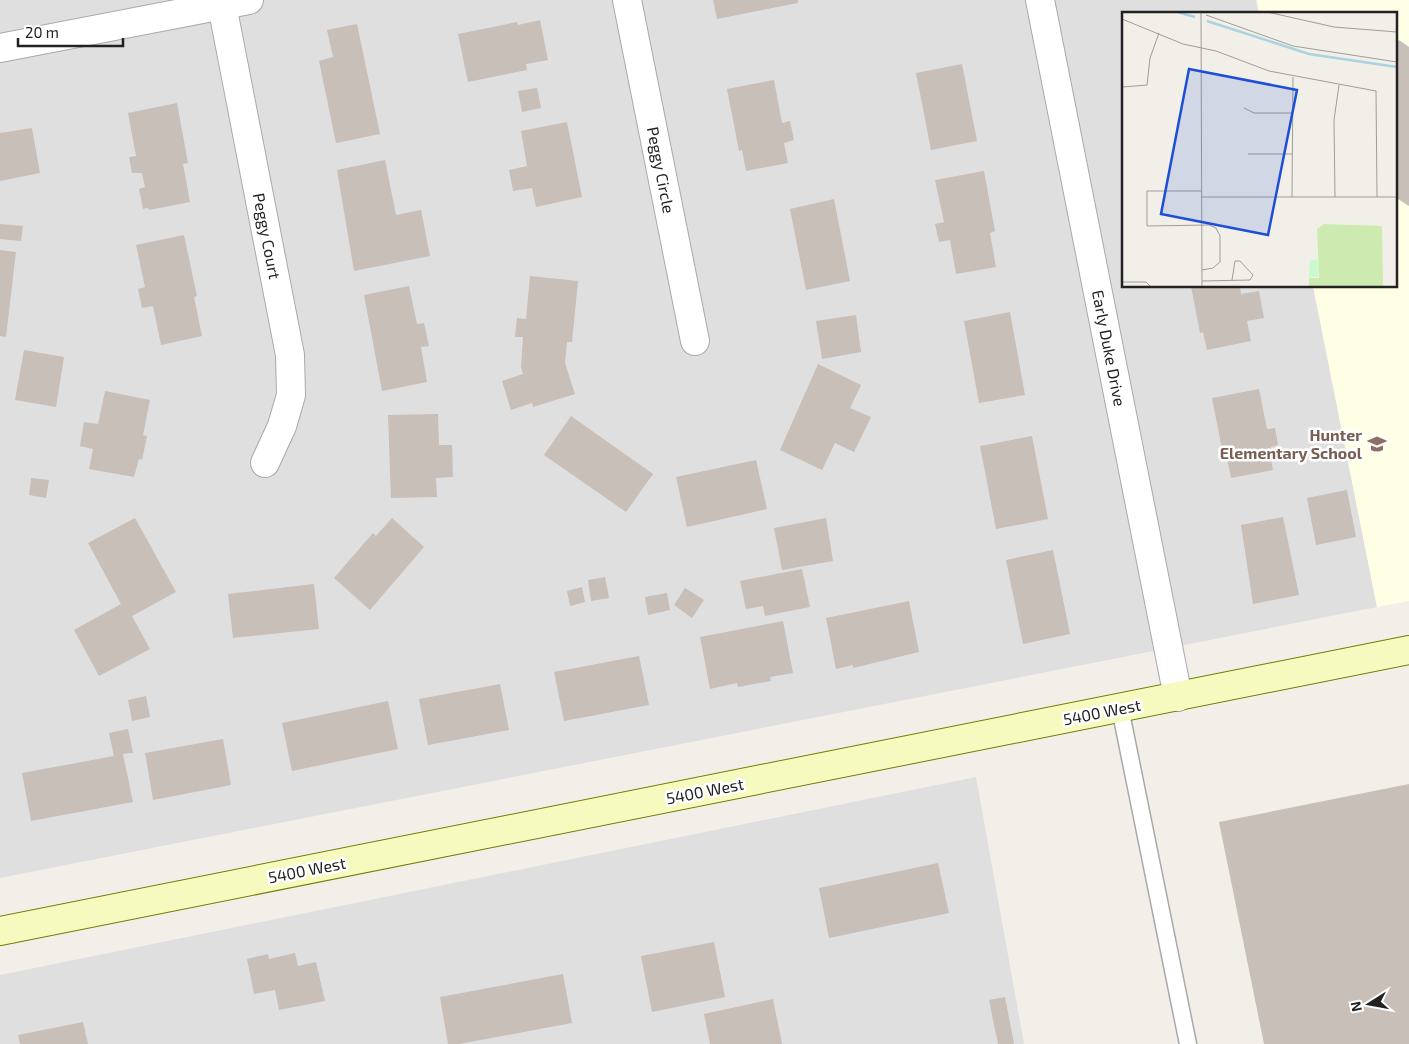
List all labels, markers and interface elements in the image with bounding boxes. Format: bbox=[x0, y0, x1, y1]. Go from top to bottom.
inset map bbox=[1122, 12, 1396, 288]
scale bar bbox=[18, 15, 122, 47]
text: 20 m bbox=[25, 23, 59, 41]
street label: Peggy Circle bbox=[644, 125, 679, 215]
street label: Peggy Court bbox=[250, 191, 285, 281]
street label: Early Duke Drive bbox=[1089, 288, 1130, 408]
place label: Hunter Elementary School bbox=[1220, 425, 1363, 463]
school or university icon: Hunter Elementary School bbox=[1366, 433, 1388, 455]
street label: 5400 West bbox=[1061, 695, 1142, 728]
street label: 5400 West bbox=[664, 774, 745, 807]
street label: 5400 West bbox=[266, 853, 347, 886]
north arrow bbox=[1344, 979, 1394, 1029]
text: N bbox=[1346, 1000, 1365, 1013]

